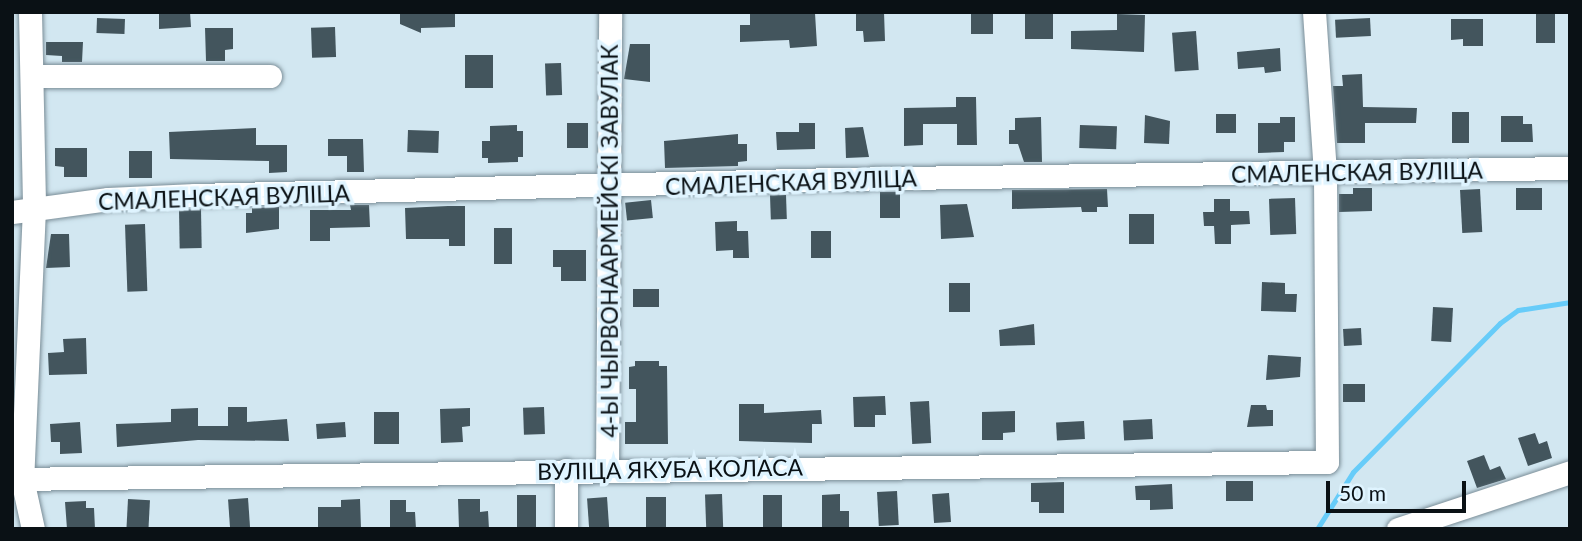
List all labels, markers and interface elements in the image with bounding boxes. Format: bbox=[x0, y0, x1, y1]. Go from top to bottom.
street label: 4-Ы ЧЫРВОНААРМЕЙСКІ ЗАВУЛАК bbox=[595, 44, 623, 438]
street label: СМАЛЕНСКАЯ ВУЛІЦА bbox=[1231, 156, 1483, 188]
street label: СМАЛЕНСКАЯ ВУЛІЦА bbox=[665, 164, 917, 200]
street label: СМАЛЕНСКАЯ ВУЛІЦА bbox=[98, 179, 350, 215]
street label: ВУЛІЦА ЯКУБА КОЛАСА bbox=[537, 453, 803, 485]
scale bar bbox=[1330, 468, 1470, 512]
text: 50 m bbox=[1339, 480, 1386, 505]

